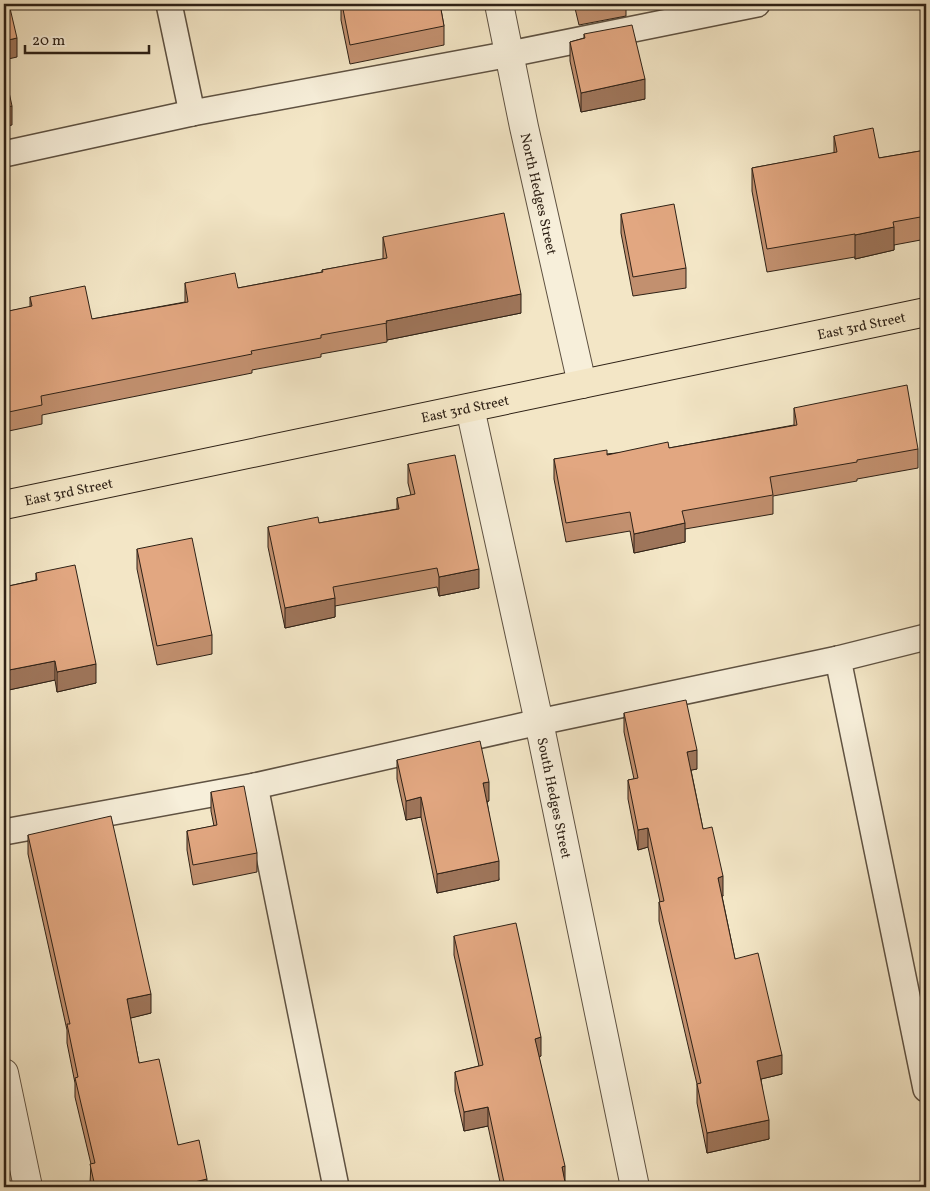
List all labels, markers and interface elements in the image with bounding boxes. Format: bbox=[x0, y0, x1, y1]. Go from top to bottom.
scale bar bbox=[25, 22, 149, 54]
text: 20 m bbox=[32, 31, 65, 52]
street label: North Hedges Street bbox=[515, 131, 561, 257]
street label: East 3rd Street bbox=[816, 308, 908, 345]
street label: East 3rd Street bbox=[419, 391, 511, 428]
street label: East 3rd Street bbox=[23, 474, 115, 511]
street label: South Hedges Street bbox=[531, 736, 575, 861]

